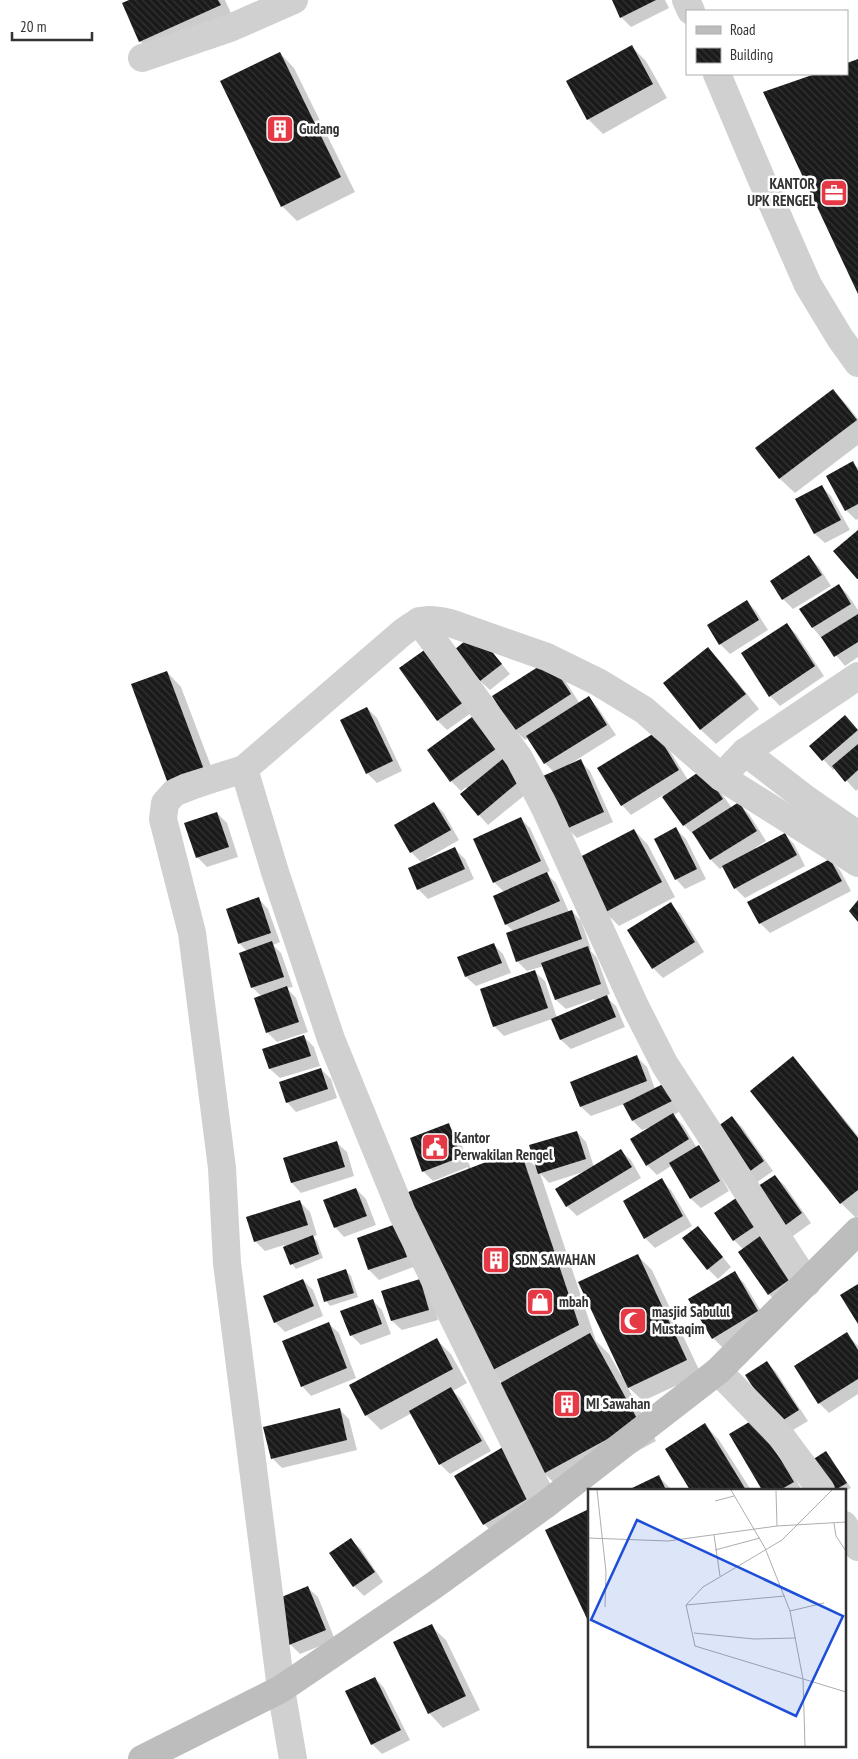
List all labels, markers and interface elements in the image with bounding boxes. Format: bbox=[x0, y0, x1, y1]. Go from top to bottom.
scale bar bbox=[12, 10, 92, 42]
legend bbox=[686, 10, 848, 75]
text: 20 m bbox=[20, 17, 46, 36]
text: Road bbox=[730, 20, 756, 39]
text: Building bbox=[730, 45, 773, 64]
building icon: Gudang bbox=[265, 114, 295, 144]
place label: Gudang bbox=[299, 119, 340, 138]
place label: KANTOR UPK RENGEL bbox=[747, 174, 816, 210]
office icon: KANTOR UPK RENGEL bbox=[819, 178, 849, 208]
place label: Kantor Perwakilan Rengel bbox=[454, 1128, 553, 1164]
public building icon: Kantor Perwakilan Rengel bbox=[420, 1132, 450, 1162]
building icon: SDN SAWAHAN bbox=[481, 1245, 511, 1275]
place label: SDN SAWAHAN bbox=[515, 1250, 596, 1269]
shop icon: mbah bbox=[525, 1287, 555, 1317]
place label: mbah bbox=[559, 1292, 589, 1311]
place label: masjid Sabulul Mustaqim bbox=[652, 1302, 730, 1338]
mosque icon: masjid Sabulul Mustaqim bbox=[618, 1306, 648, 1336]
building icon: MI Sawahan bbox=[552, 1389, 582, 1419]
place label: MI Sawahan bbox=[586, 1394, 650, 1413]
inset map bbox=[588, 1489, 846, 1746]

